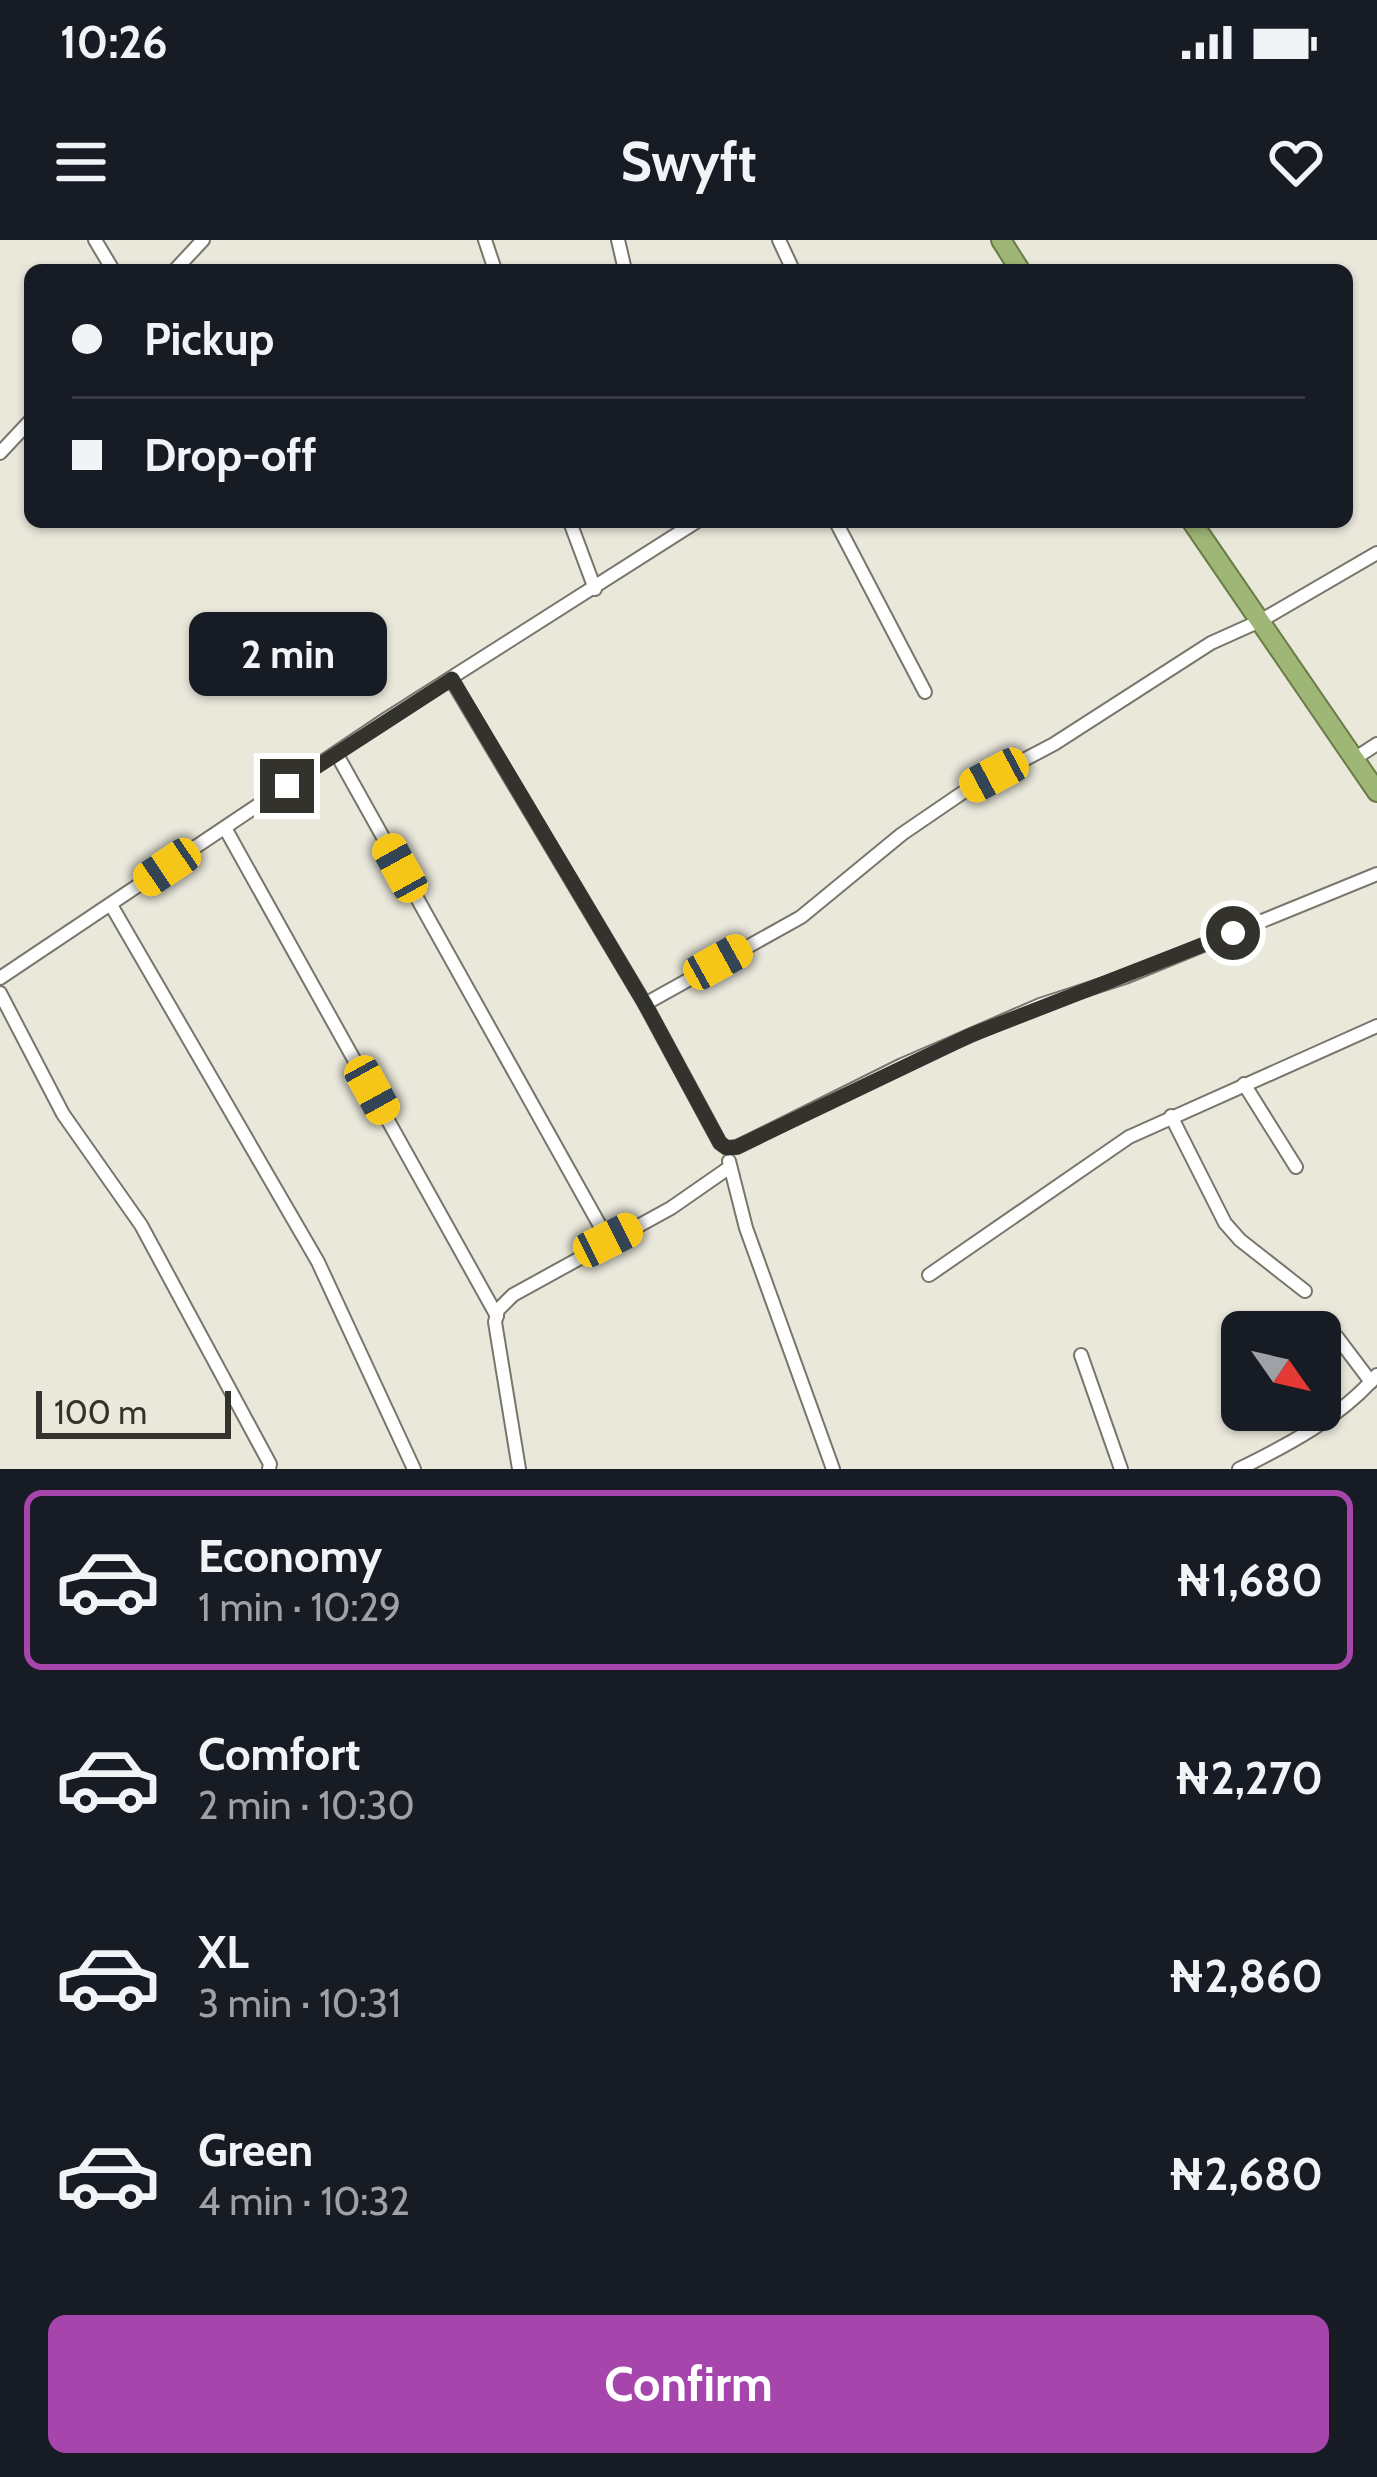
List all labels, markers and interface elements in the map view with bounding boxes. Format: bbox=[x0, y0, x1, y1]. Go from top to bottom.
text: 10:26 bbox=[60, 15, 167, 69]
icon: menu bbox=[48, 129, 114, 195]
text: Swyft bbox=[621, 129, 756, 195]
icon: heart bbox=[1263, 129, 1329, 195]
text: Pickup bbox=[144, 312, 274, 366]
text: Drop-off bbox=[144, 428, 317, 482]
callout: 2 min bbox=[188, 612, 386, 696]
text: 2 min bbox=[241, 630, 335, 678]
car bbox=[954, 742, 1034, 808]
route end bbox=[260, 759, 314, 813]
car bbox=[367, 828, 433, 908]
car bbox=[127, 832, 207, 902]
route start bbox=[1206, 906, 1260, 960]
car bbox=[678, 929, 758, 995]
car bbox=[339, 1050, 405, 1130]
car bbox=[568, 1208, 648, 1272]
north arrow bbox=[1221, 1311, 1341, 1431]
map controls bbox=[1221, 1311, 1341, 1431]
scale bar bbox=[36, 1385, 231, 1438]
text: 100 m bbox=[54, 1392, 147, 1432]
icon: car bbox=[54, 1526, 162, 1634]
text: Economy bbox=[198, 1529, 382, 1583]
text: ₦1,680 bbox=[1175, 1553, 1323, 1607]
text: 1 min · 10:29 bbox=[198, 1583, 401, 1631]
icon: car bbox=[54, 1724, 162, 1832]
text: Comfort bbox=[198, 1727, 361, 1781]
text: ₦2,270 bbox=[1174, 1751, 1323, 1805]
text: 2 min · 10:30 bbox=[198, 1781, 415, 1829]
icon: car bbox=[54, 1922, 162, 2030]
text: XL bbox=[198, 1925, 249, 1979]
text: ₦2,860 bbox=[1168, 1949, 1323, 2003]
text: 3 min · 10:31 bbox=[198, 1979, 401, 2027]
icon: car bbox=[54, 2120, 162, 2228]
text: Green bbox=[198, 2123, 313, 2177]
text: ₦2,680 bbox=[1168, 2147, 1323, 2201]
text: 4 min · 10:32 bbox=[198, 2177, 410, 2225]
button: Confirm bbox=[48, 2315, 1329, 2453]

